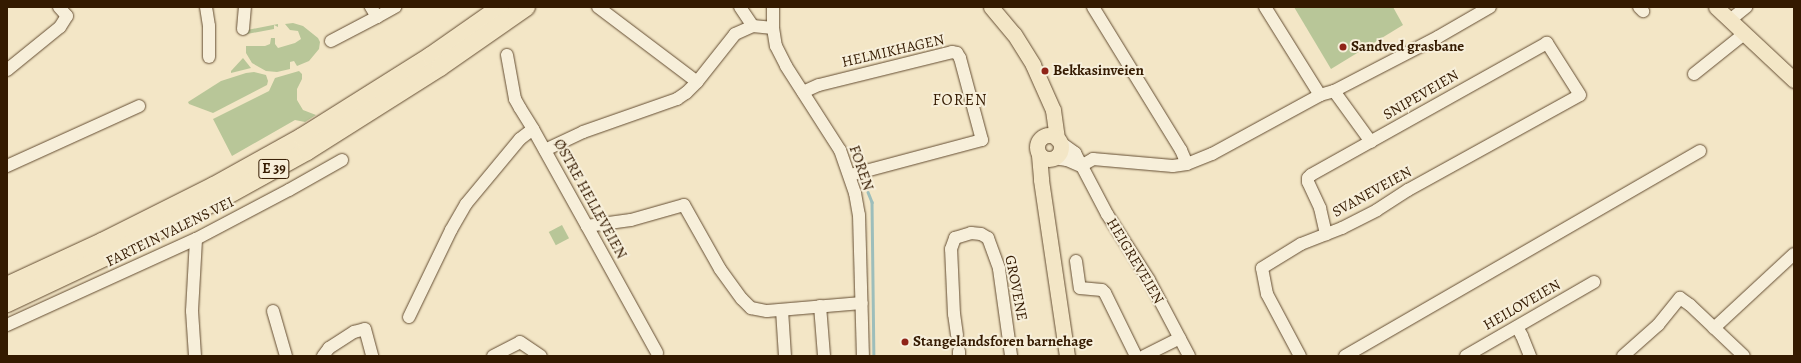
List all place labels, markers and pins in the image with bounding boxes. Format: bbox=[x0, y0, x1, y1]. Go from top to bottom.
place label: Sandved grasbane bbox=[1351, 38, 1464, 56]
marker: Sandved grasbane bbox=[1338, 42, 1348, 52]
place label: Bekkasinveien bbox=[1053, 62, 1144, 80]
marker: Bekkasinveien bbox=[1040, 66, 1050, 76]
place label: Stangelandsforen barnehage bbox=[913, 333, 1093, 351]
marker: Stangelandsforen barnehage bbox=[900, 337, 910, 347]

